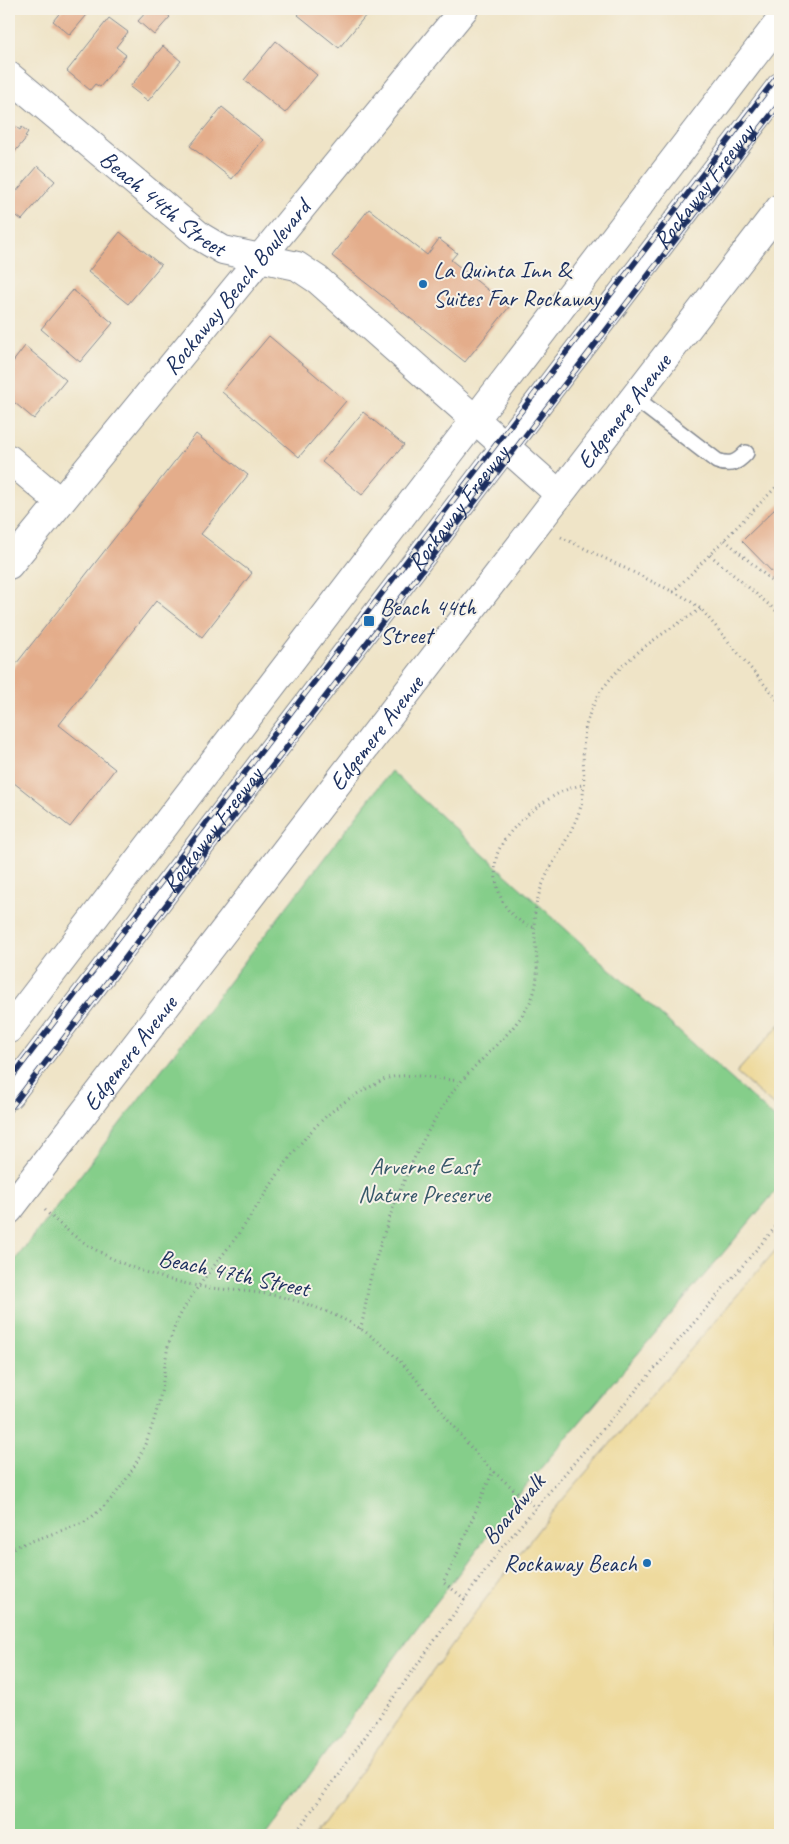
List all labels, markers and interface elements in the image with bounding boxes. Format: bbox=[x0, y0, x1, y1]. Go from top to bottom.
street label: Rockaway Freeway bbox=[647, 116, 763, 255]
street label: Beach 44th Street bbox=[94, 144, 233, 264]
street label: Rockaway Beach Boulevard bbox=[156, 191, 319, 381]
place label: La Quinta Inn & Suites Far Rockaway bbox=[433, 255, 602, 313]
marker: La Quinta Inn & Suites Far Rockaway bbox=[417, 278, 429, 290]
street label: Edgemere Avenue bbox=[570, 346, 679, 475]
street label: Rockaway Freeway bbox=[401, 438, 517, 577]
place label: Beach 44th Street bbox=[380, 592, 477, 650]
marker: Beach 44th Street bbox=[362, 614, 376, 628]
street label: Edgemere Avenue bbox=[322, 668, 431, 796]
street label: Rockaway Freeway bbox=[154, 760, 270, 898]
street label: Edgemere Avenue bbox=[76, 988, 185, 1117]
park label: Arverne East Nature Preserve bbox=[358, 1151, 492, 1209]
street label: Beach 47th Street bbox=[156, 1242, 314, 1304]
street label: Boardwalk bbox=[475, 1466, 553, 1551]
place label: Rockaway Beach bbox=[504, 1548, 638, 1578]
marker: Rockaway Beach bbox=[641, 1557, 653, 1569]

